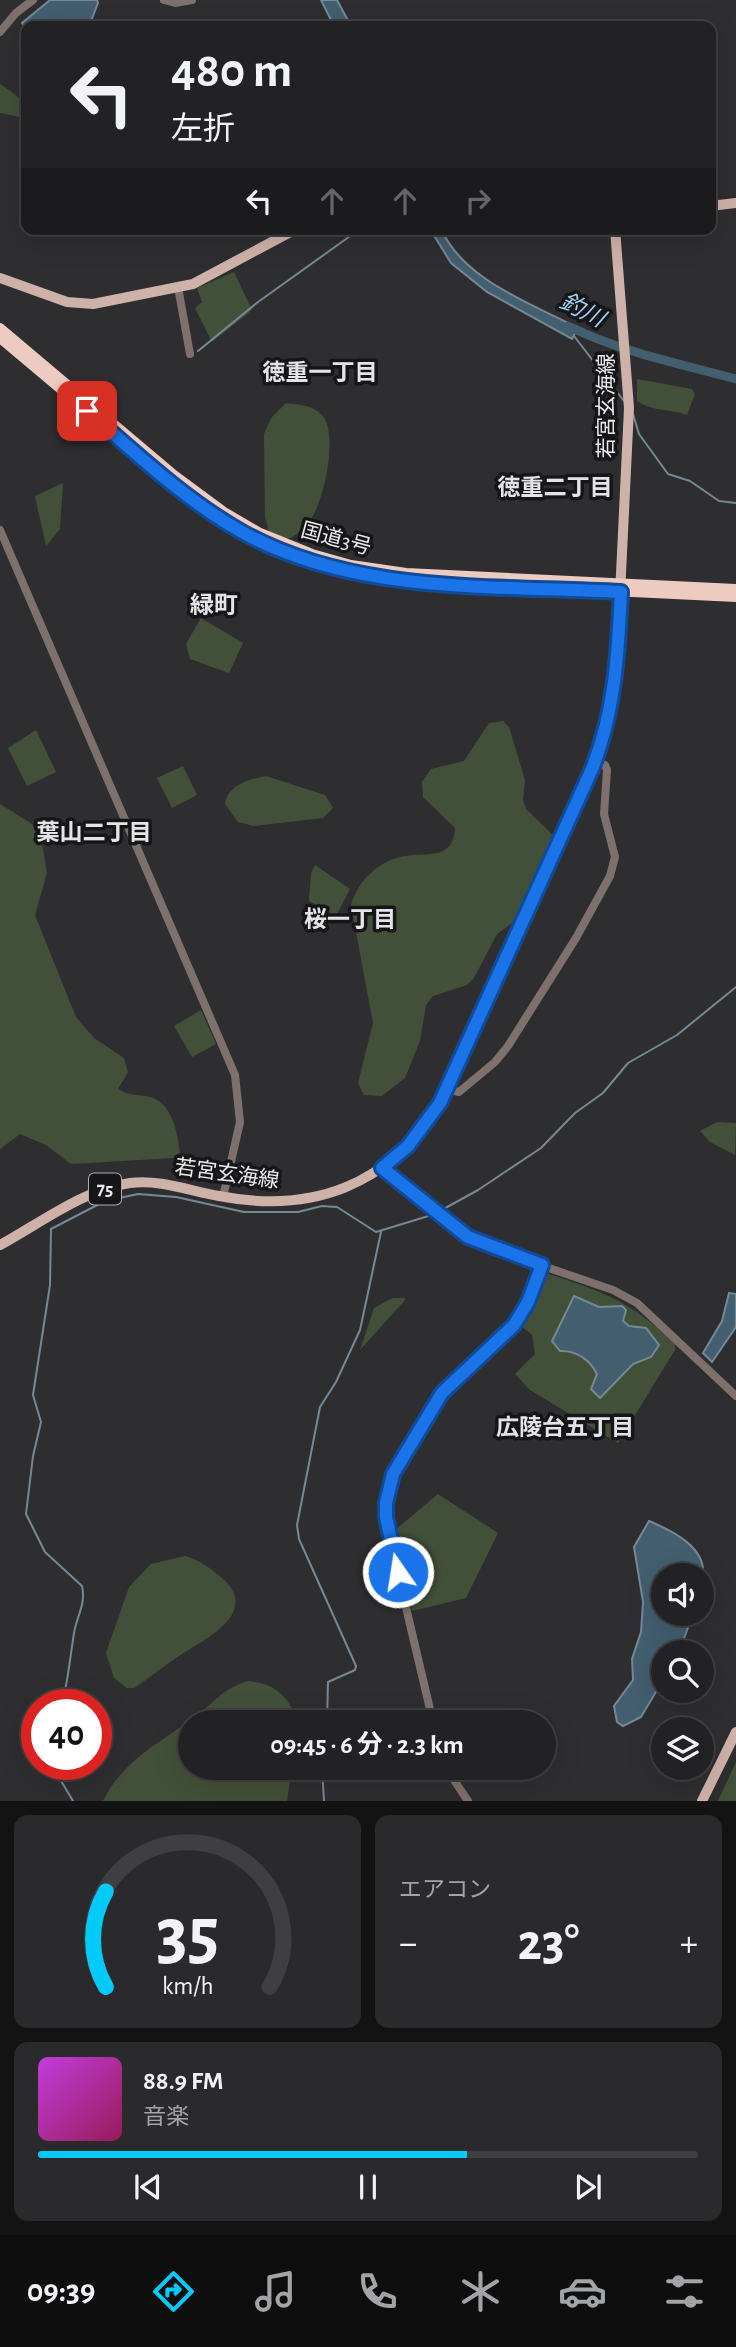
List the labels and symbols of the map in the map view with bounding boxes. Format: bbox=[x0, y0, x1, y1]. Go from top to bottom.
water label: 釣川 bbox=[556, 289, 611, 333]
street label: 若宮玄海線 bbox=[595, 354, 617, 459]
district label: 徳重一丁目 bbox=[263, 360, 378, 385]
pin bbox=[57, 381, 117, 441]
district label: 徳重二丁目 bbox=[498, 475, 613, 500]
street label: 国道3号 bbox=[299, 519, 374, 558]
district label: 緑町 bbox=[190, 592, 238, 618]
district label: 葉山二丁目 bbox=[37, 820, 152, 845]
district label: 桜一丁目 bbox=[304, 907, 396, 932]
street label: 若宮玄海線 bbox=[174, 1155, 281, 1192]
road number: 75 bbox=[89, 1174, 121, 1204]
district label: 広陵台五丁目 bbox=[496, 1415, 634, 1440]
position arrow bbox=[361, 1535, 435, 1609]
speed limit sign: 40 bbox=[21, 1689, 112, 1780]

